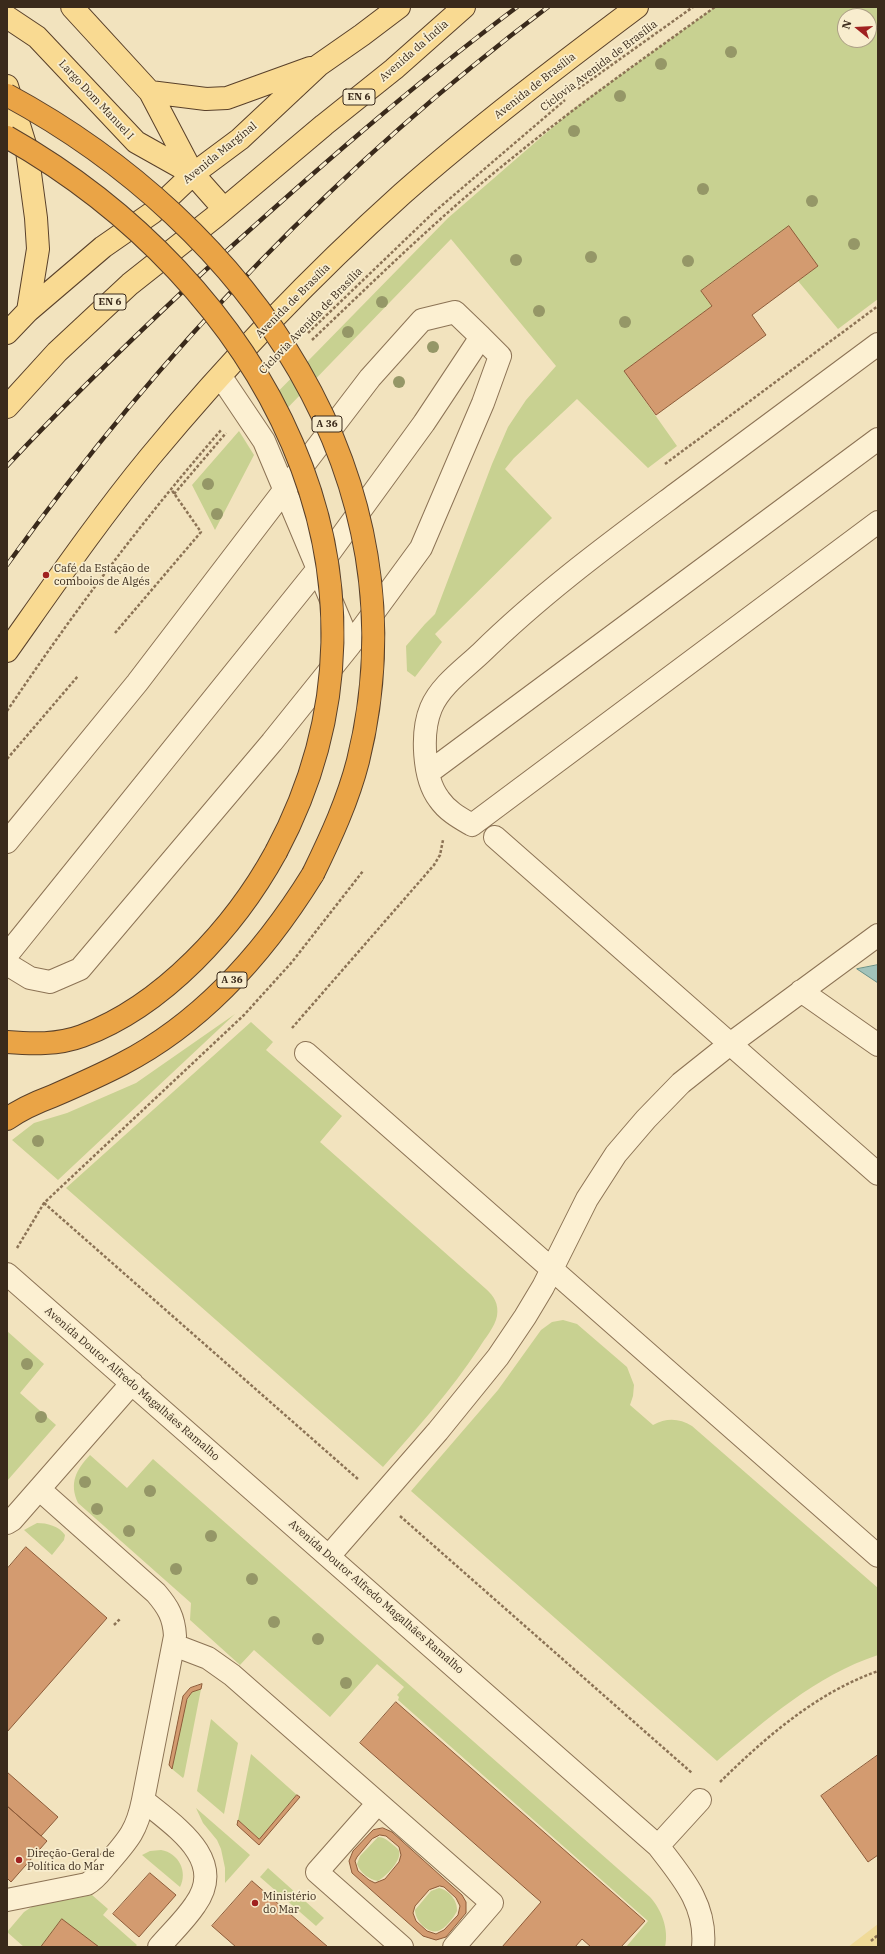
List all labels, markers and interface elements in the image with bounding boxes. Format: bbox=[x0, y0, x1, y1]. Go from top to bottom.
north arrow bbox=[837, 8, 877, 48]
street label: Avenida da Índia bbox=[377, 18, 451, 84]
street label: Ciclovia Avenida de Brasília bbox=[538, 18, 660, 114]
text: N bbox=[839, 18, 855, 31]
street label: Avenida de Brasília bbox=[492, 50, 578, 122]
street label: Largo Dom Manuel I bbox=[56, 57, 136, 143]
road number: EN 6 bbox=[343, 89, 375, 105]
street label: Avenida Marginal bbox=[181, 119, 259, 187]
street label: Avenida de Brasília bbox=[253, 261, 333, 341]
street label: Ciclovia Avenida de Brasília bbox=[257, 265, 365, 377]
road number: EN 6 bbox=[94, 294, 126, 310]
road number: A 36 bbox=[312, 416, 342, 432]
place label: Café da Estação de comboios de Algés bbox=[54, 562, 150, 588]
marker: Café da Estação de comboios de Algés bbox=[41, 570, 51, 580]
road number: A 36 bbox=[217, 972, 247, 988]
street label: Avenida Doutor Alfredo Magalhães Ramalho bbox=[42, 1304, 222, 1464]
street label: Avenida Doutor Alfredo Magalhães Ramalho bbox=[286, 1517, 466, 1677]
place label: Direção-Geral de Política do Mar bbox=[27, 1847, 115, 1873]
marker: Direção-Geral de Política do Mar bbox=[14, 1855, 24, 1865]
place label: Ministério do Mar bbox=[263, 1890, 316, 1916]
marker: Ministério do Mar bbox=[250, 1898, 260, 1908]

